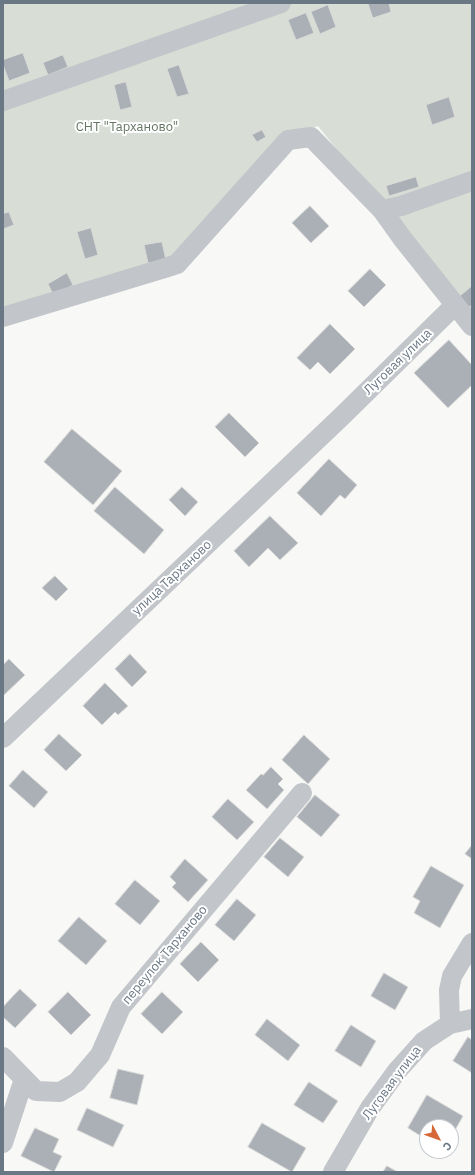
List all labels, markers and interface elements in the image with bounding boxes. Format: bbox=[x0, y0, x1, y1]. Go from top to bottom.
park label: СНТ "Тарханово" bbox=[76, 119, 178, 135]
street label: Луговая улица bbox=[361, 326, 435, 398]
street label: улица Тарханово bbox=[129, 537, 215, 619]
street label: переулок Тарханово bbox=[119, 902, 211, 1008]
street label: Луговая улица bbox=[359, 1043, 425, 1123]
north arrow bbox=[419, 1119, 459, 1159]
text: С bbox=[440, 1139, 455, 1154]

